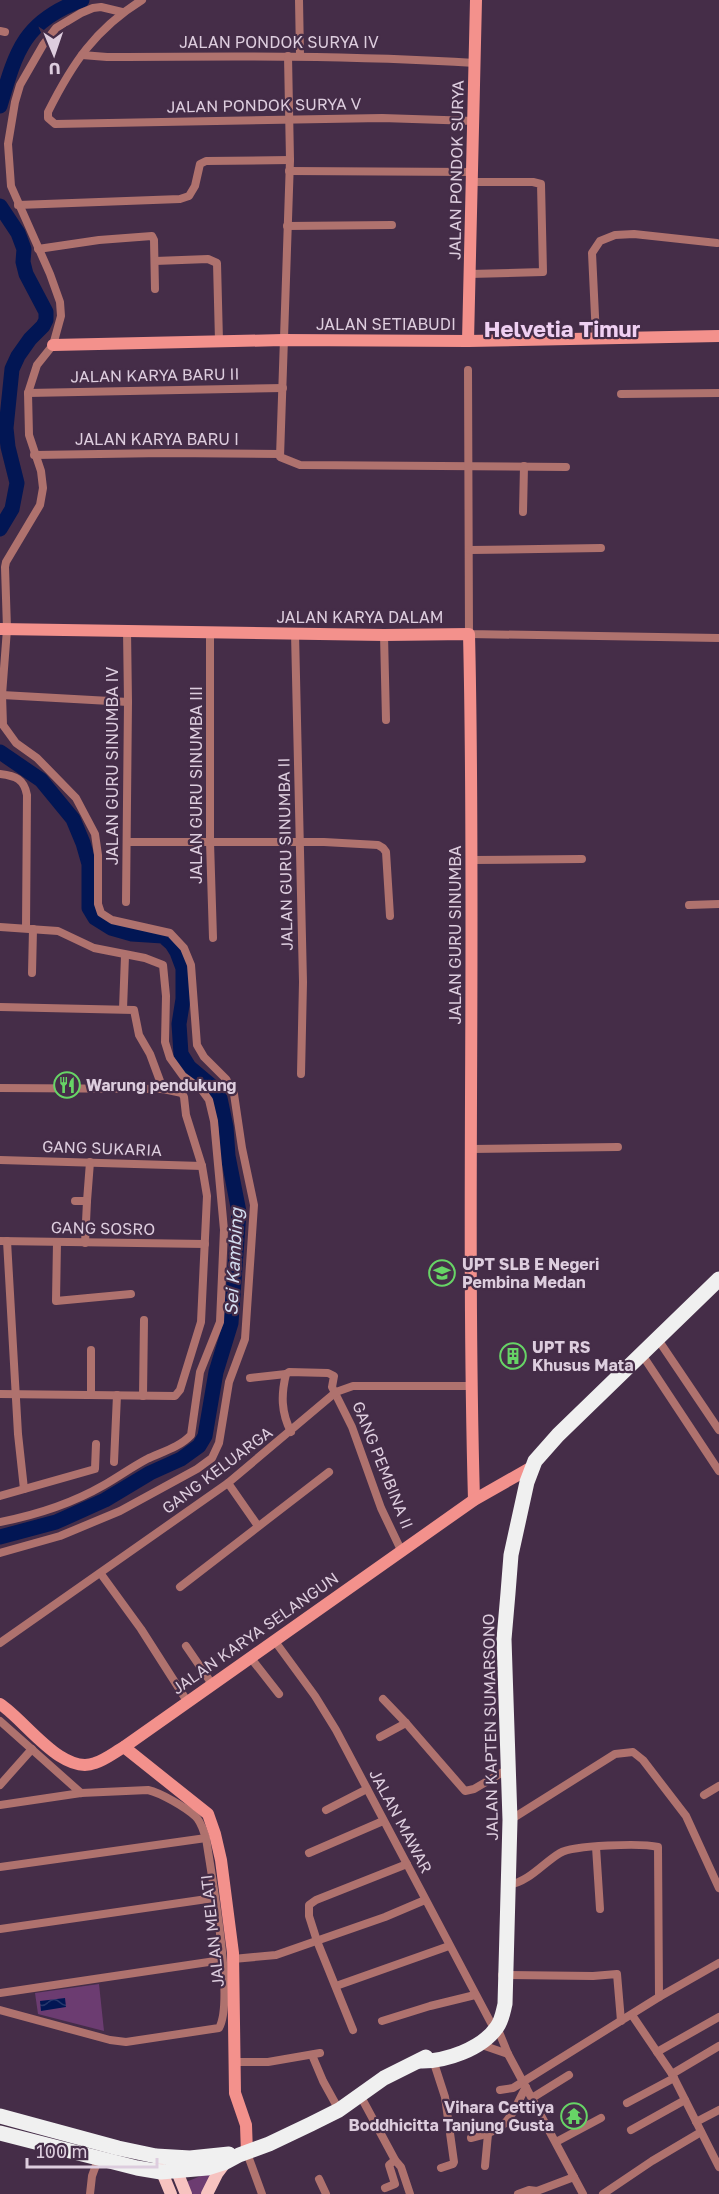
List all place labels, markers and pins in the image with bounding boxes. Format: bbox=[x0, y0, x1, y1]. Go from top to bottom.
restaurant icon: Warung pendukung bbox=[52, 1070, 82, 1100]
place label: Warung pendukung bbox=[86, 1075, 237, 1095]
place label: UPT SLB E Negeri Pembina Medan bbox=[462, 1254, 599, 1292]
school or university icon: UPT SLB E Negeri Pembina Medan bbox=[427, 1258, 457, 1288]
place label: UPT RS Khusus Mata bbox=[532, 1337, 633, 1375]
building icon: UPT RS Khusus Mata bbox=[498, 1341, 528, 1371]
place label: Vihara Cettiya Boddhicitta Tanjung Gusta bbox=[349, 2097, 554, 2135]
temple icon: Vihara Cettiya Boddhicitta Tanjung Gusta bbox=[559, 2101, 589, 2131]

